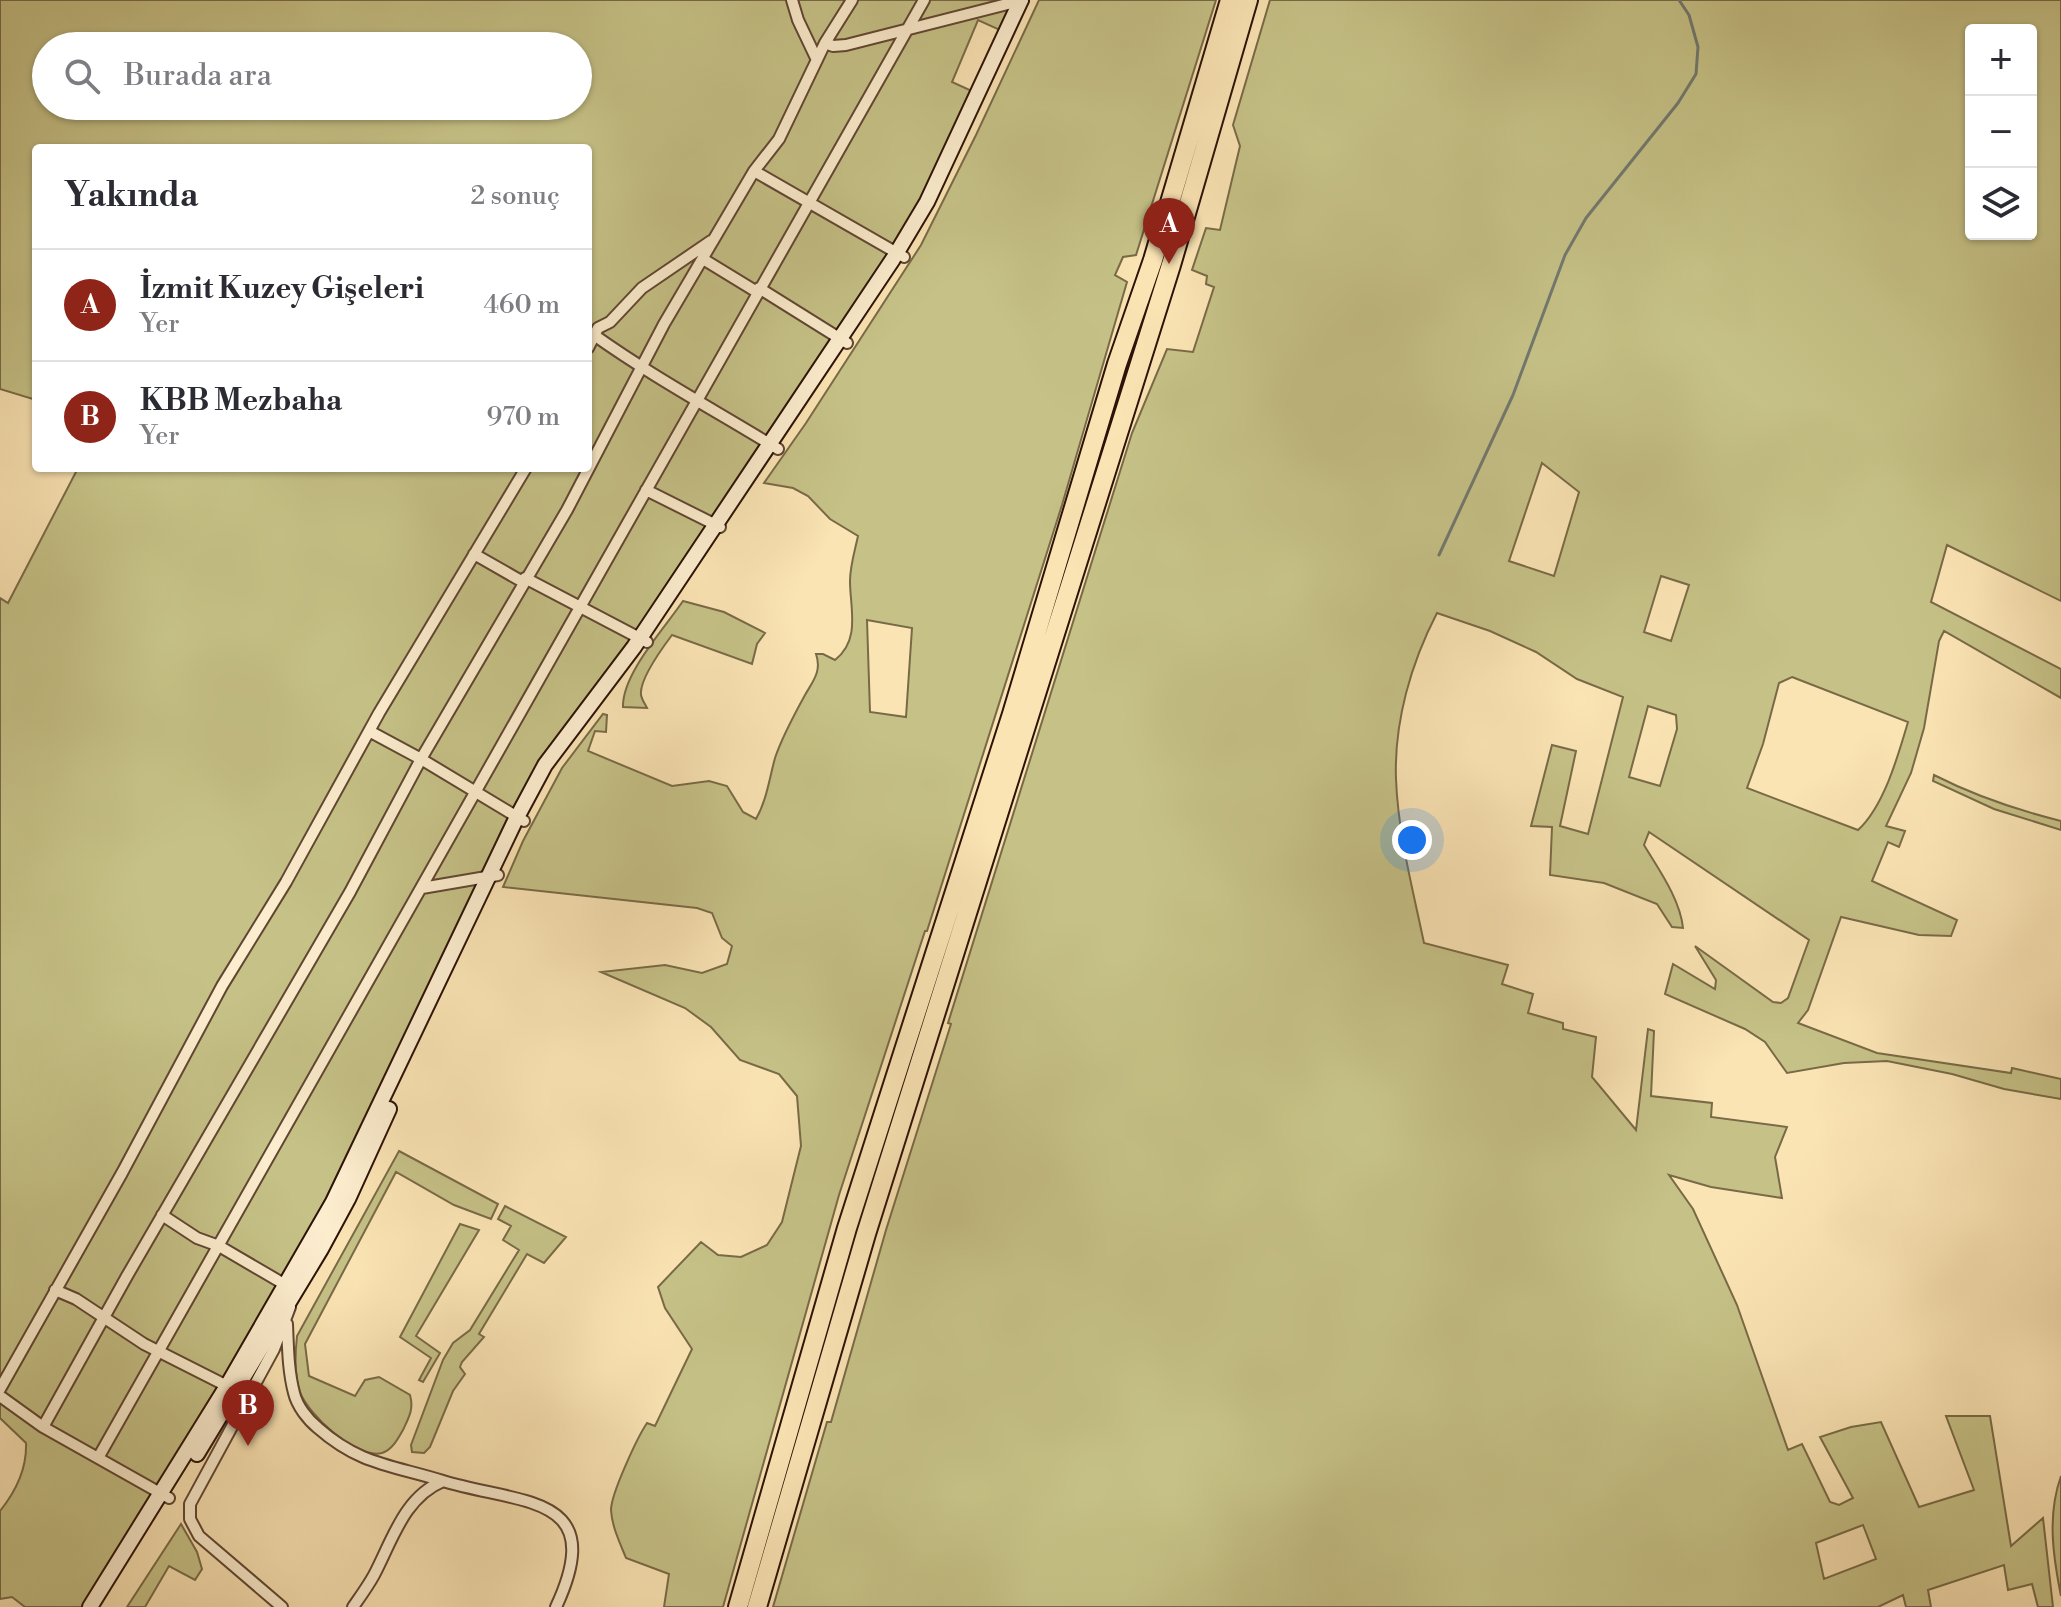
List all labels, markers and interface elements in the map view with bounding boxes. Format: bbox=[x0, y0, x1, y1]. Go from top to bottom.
map controls bbox=[1965, 24, 2037, 240]
button: + bbox=[1965, 24, 2037, 96]
search box bbox=[32, 32, 592, 120]
icon: search bbox=[60, 54, 104, 98]
text: Burada ara bbox=[124, 57, 272, 95]
button: − bbox=[1965, 96, 2037, 168]
button: layers bbox=[1965, 168, 2037, 240]
text: Yakında bbox=[64, 175, 198, 217]
text: 2 sonuç bbox=[470, 180, 560, 212]
pin: A bbox=[1143, 198, 1195, 264]
text: İzmit Kuzey Gişeleri bbox=[140, 270, 424, 308]
text: A bbox=[81, 289, 99, 321]
text: 460 m bbox=[483, 289, 560, 321]
text: Yer bbox=[140, 308, 180, 340]
text: KBB Mezbaha bbox=[140, 382, 342, 420]
text: B bbox=[80, 401, 100, 433]
text: 970 m bbox=[486, 401, 560, 433]
text: Yer bbox=[140, 420, 180, 452]
your location bbox=[1392, 820, 1432, 860]
pin: B bbox=[222, 1380, 274, 1446]

